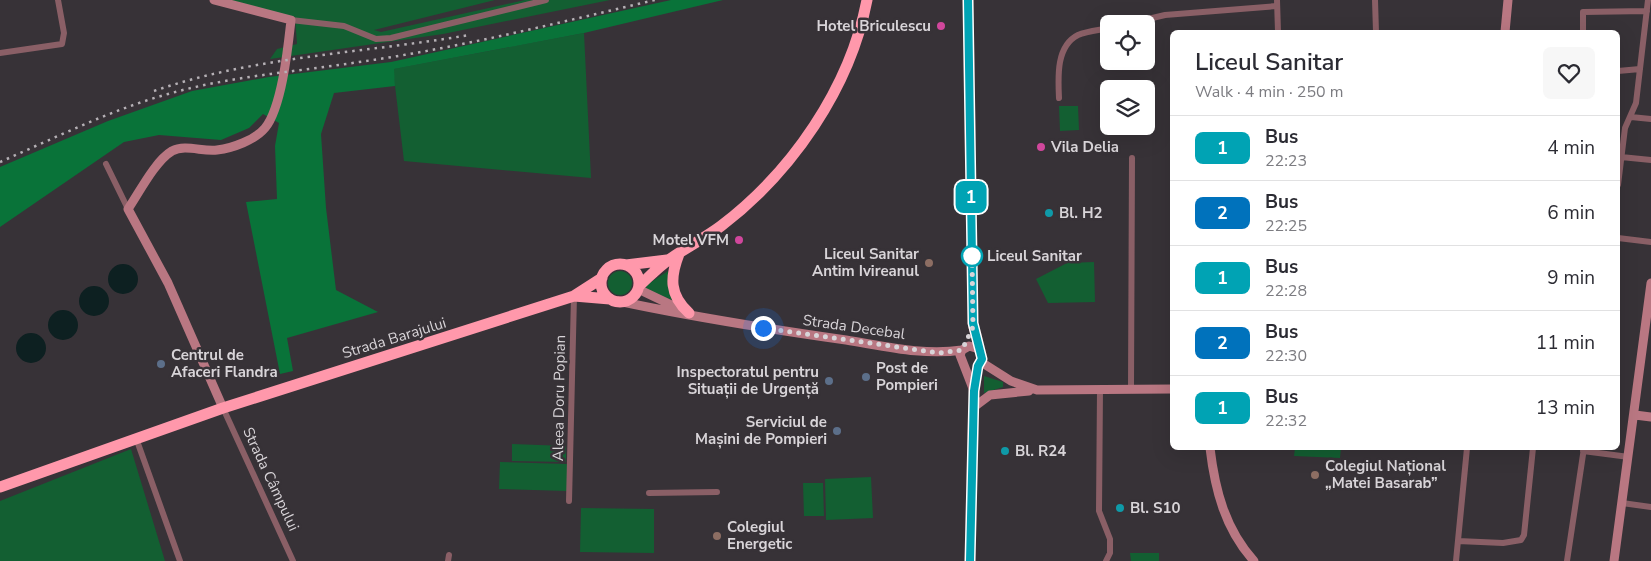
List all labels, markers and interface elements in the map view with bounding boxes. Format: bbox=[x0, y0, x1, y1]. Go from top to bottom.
map controls bbox=[1100, 15, 1155, 135]
button: locate bbox=[1100, 15, 1155, 70]
place label: Hotel Briculescu bbox=[816, 16, 931, 36]
marker: Hotel Briculescu bbox=[935, 20, 947, 32]
text: Liceul Sanitar bbox=[1195, 46, 1343, 78]
button: heart bbox=[1543, 47, 1595, 99]
button: layers bbox=[1100, 80, 1155, 135]
text: Walk · 4 min · 250 m bbox=[1195, 81, 1343, 103]
text: Bus bbox=[1265, 124, 1298, 150]
text: 4 min bbox=[1547, 135, 1595, 161]
text: 1 bbox=[1217, 136, 1228, 160]
place label: Vila Delia bbox=[1050, 137, 1119, 157]
marker: Vila Delia bbox=[1035, 141, 1047, 153]
text: 22:23 bbox=[1265, 150, 1307, 172]
line badge: 1 bbox=[955, 181, 987, 213]
text: 1 bbox=[966, 185, 976, 209]
text: Bus bbox=[1265, 189, 1298, 215]
text: 6 min bbox=[1547, 200, 1595, 226]
text: 2 bbox=[1217, 201, 1228, 225]
place label: Bl. H2 bbox=[1059, 203, 1103, 223]
marker: Bl. H2 bbox=[1043, 207, 1055, 219]
text: 22:25 bbox=[1265, 215, 1307, 237]
place label: Motel VFM bbox=[653, 230, 729, 250]
marker: Motel VFM bbox=[733, 234, 745, 246]
place label: Liceul Sanitar Antim Ivireanul bbox=[812, 244, 919, 281]
marker: Liceul Sanitar bbox=[961, 245, 983, 267]
place label: Liceul Sanitar bbox=[987, 246, 1082, 266]
text: Bus bbox=[1265, 254, 1298, 280]
marker: Liceul Sanitar Antim Ivireanul bbox=[923, 257, 935, 269]
text: 9 min bbox=[1547, 265, 1595, 291]
text: 1 bbox=[1217, 266, 1228, 290]
text: 22:28 bbox=[1265, 280, 1307, 302]
street label: Strada Decebal bbox=[801, 310, 907, 344]
street label: Strada Barajului bbox=[339, 313, 449, 363]
your location bbox=[751, 316, 776, 341]
text: Bus bbox=[1265, 319, 1298, 345]
text: 11 min bbox=[1536, 330, 1595, 356]
text: 2 bbox=[1217, 331, 1228, 355]
street label: Aleea Doru Popian bbox=[548, 335, 570, 461]
place label: Centrul de Afaceri Flandra bbox=[171, 345, 278, 382]
text: 22:30 bbox=[1265, 345, 1307, 367]
marker: Centrul de Afaceri Flandra bbox=[155, 358, 167, 370]
place label: Post de Pompieri bbox=[876, 358, 938, 395]
place label: Inspectoratul pentru Situații de Urgență bbox=[677, 362, 819, 399]
marker: Post de Pompieri bbox=[860, 371, 872, 383]
marker: Inspectoratul pentru Situații de Urgență bbox=[823, 375, 835, 387]
text: Bus bbox=[1265, 384, 1298, 410]
text: 13 min bbox=[1536, 395, 1595, 421]
text: 1 bbox=[1217, 396, 1228, 420]
text: 22:32 bbox=[1265, 410, 1307, 432]
place label: Serviciul de Mașini de Pompieri bbox=[695, 412, 827, 449]
street label: Strada Câmpului bbox=[238, 424, 304, 534]
marker: Serviciul de Mașini de Pompieri bbox=[831, 425, 843, 437]
place label: Bl. R24 bbox=[1015, 441, 1066, 461]
marker: Bl. R24 bbox=[999, 445, 1011, 457]
place label: Colegiul Național „Matei Basarab” bbox=[1325, 456, 1446, 493]
marker: Colegiul Național „Matei Basarab” bbox=[1309, 469, 1321, 481]
place label: Bl. S10 bbox=[1130, 498, 1181, 518]
marker: Bl. S10 bbox=[1114, 502, 1126, 514]
place label: Colegiul Energetic bbox=[727, 517, 792, 554]
marker: Colegiul Energetic bbox=[711, 530, 723, 542]

